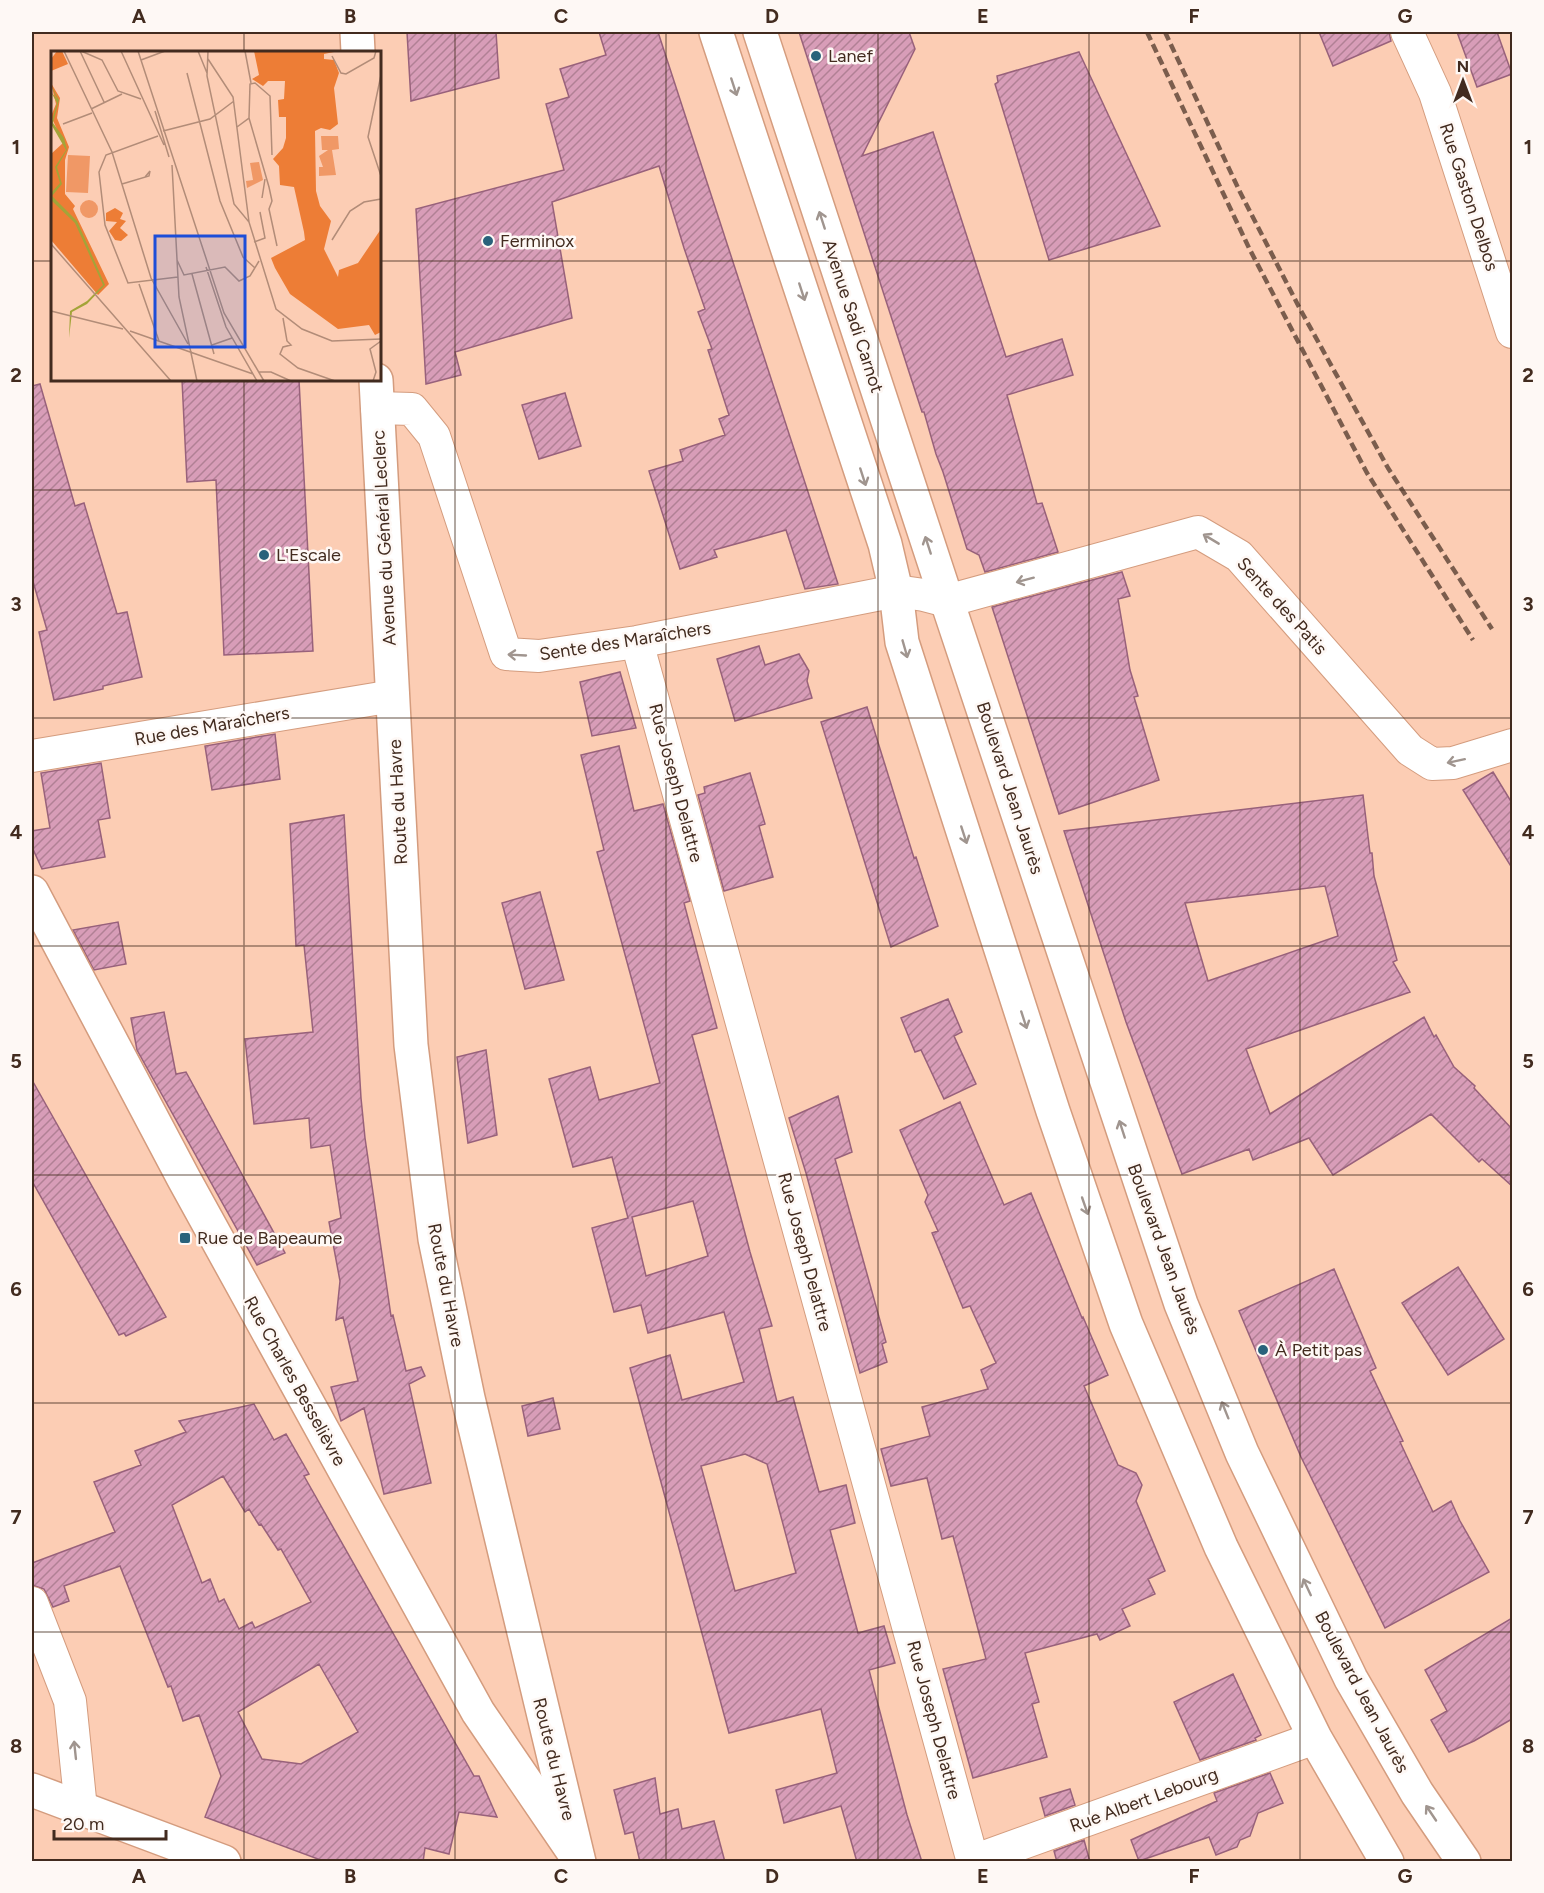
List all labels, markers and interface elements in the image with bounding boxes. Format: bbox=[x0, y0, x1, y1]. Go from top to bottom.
text: A bbox=[132, 4, 147, 28]
text: B bbox=[344, 4, 356, 28]
text: C bbox=[554, 4, 568, 28]
text: D bbox=[765, 4, 779, 28]
text: E bbox=[977, 4, 989, 28]
text: F bbox=[1188, 4, 1200, 28]
text: G bbox=[1398, 4, 1413, 28]
place label: Lanef bbox=[828, 45, 873, 67]
marker: Lanef bbox=[809, 49, 823, 63]
inset map bbox=[51, 51, 381, 381]
north arrow bbox=[1433, 51, 1493, 111]
text: N bbox=[1457, 57, 1469, 76]
one-way arrow bbox=[730, 77, 741, 96]
street label: Rue Gaston Delbos bbox=[1435, 120, 1503, 274]
text: 1 bbox=[12, 135, 20, 159]
text: 1 bbox=[1524, 135, 1532, 159]
one-way arrow bbox=[816, 211, 827, 230]
place label: Ferminox bbox=[500, 230, 574, 252]
marker: Ferminox bbox=[481, 234, 495, 248]
street label: Avenue Sadi Carnot bbox=[818, 236, 888, 396]
one-way arrow bbox=[797, 282, 808, 301]
text: 2 bbox=[10, 363, 22, 387]
text: 2 bbox=[1522, 363, 1534, 387]
street label: Avenue du Général Leclerc bbox=[367, 429, 401, 646]
one-way arrow bbox=[858, 467, 869, 486]
one-way arrow bbox=[1203, 533, 1220, 545]
one-way arrow bbox=[922, 536, 933, 555]
place label: L'Escale bbox=[276, 544, 341, 566]
marker: L'Escale bbox=[257, 548, 271, 562]
street label: Sente des Patis bbox=[1232, 553, 1332, 659]
one-way arrow bbox=[1015, 575, 1034, 586]
text: 3 bbox=[10, 592, 22, 616]
text: 3 bbox=[1522, 592, 1534, 616]
street label: Sente des Maraîchers bbox=[538, 617, 712, 665]
one-way arrow bbox=[899, 639, 911, 658]
one-way arrow bbox=[508, 649, 528, 660]
street label: Boulevard Jean Jaurès bbox=[972, 699, 1048, 877]
street label: Rue Joseph Delattre bbox=[644, 701, 708, 865]
street label: Rue des Maraîchers bbox=[133, 702, 291, 750]
street label: Route du Havre bbox=[384, 739, 412, 865]
one-way arrow bbox=[1447, 756, 1466, 768]
text: 4 bbox=[10, 820, 23, 844]
text: 4 bbox=[1522, 820, 1535, 844]
one-way arrow bbox=[959, 825, 970, 844]
one-way arrow bbox=[1019, 1010, 1030, 1029]
text: 5 bbox=[10, 1049, 22, 1073]
text: 5 bbox=[1522, 1049, 1534, 1073]
one-way arrow bbox=[1116, 1120, 1127, 1139]
street label: Boulevard Jean Jaurès bbox=[1123, 1161, 1205, 1337]
street label: Rue Joseph Delattre bbox=[773, 1170, 837, 1334]
one-way arrow bbox=[1080, 1196, 1091, 1215]
street label: Route du Havre bbox=[423, 1221, 469, 1349]
place label: Rue de Bapeaume bbox=[197, 1227, 343, 1249]
marker: Rue de Bapeaume bbox=[178, 1231, 192, 1245]
text: 6 bbox=[10, 1277, 22, 1301]
text: 6 bbox=[1522, 1277, 1534, 1301]
street label: Rue Charles Besselièvre bbox=[239, 1292, 351, 1470]
place label: À Petit pas bbox=[1275, 1339, 1362, 1361]
marker: À Petit pas bbox=[1256, 1343, 1270, 1357]
one-way arrow bbox=[1219, 1402, 1230, 1420]
text: 7 bbox=[10, 1505, 22, 1529]
text: 7 bbox=[1522, 1505, 1534, 1529]
one-way arrow bbox=[1301, 1578, 1313, 1596]
street label: Boulevard Jean Jaurès bbox=[1310, 1607, 1414, 1777]
street label: Rue Joseph Delattre bbox=[902, 1638, 966, 1802]
street label: Route du Havre bbox=[528, 1695, 580, 1823]
text: 8 bbox=[10, 1734, 22, 1758]
text: 8 bbox=[1522, 1734, 1534, 1758]
one-way arrow bbox=[69, 1741, 80, 1761]
street label: Rue Albert Lebourg bbox=[1067, 1763, 1221, 1837]
scale bar bbox=[54, 1803, 166, 1841]
one-way arrow bbox=[1425, 1806, 1437, 1822]
text: 20 m bbox=[63, 1813, 104, 1835]
text: A bbox=[132, 1864, 147, 1888]
text: B bbox=[344, 1864, 356, 1888]
text: C bbox=[554, 1864, 568, 1888]
text: D bbox=[765, 1864, 779, 1888]
text: E bbox=[977, 1864, 989, 1888]
text: F bbox=[1188, 1864, 1200, 1888]
text: G bbox=[1398, 1864, 1413, 1888]

